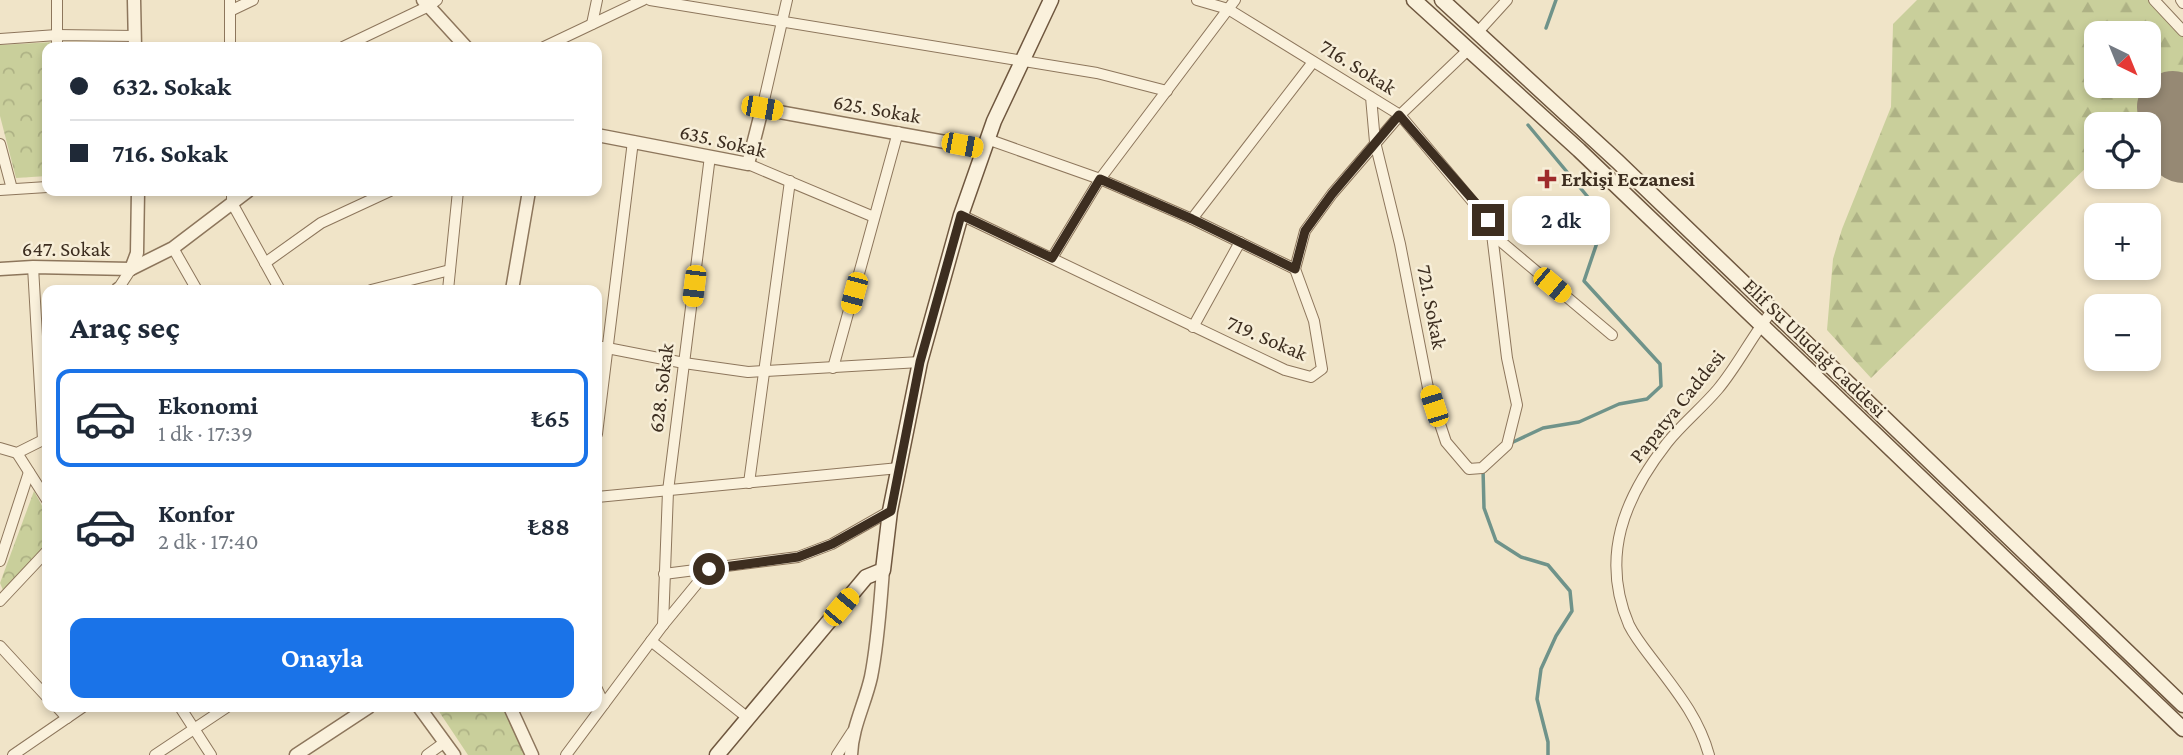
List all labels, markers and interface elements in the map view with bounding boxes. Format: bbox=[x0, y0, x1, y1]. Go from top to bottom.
north arrow bbox=[2084, 21, 2161, 98]
map controls bbox=[2084, 21, 2161, 371]
street label: 716. Sokak bbox=[1315, 34, 1401, 100]
text: 632. Sokak bbox=[112, 72, 231, 101]
street label: 625. Sokak bbox=[831, 89, 923, 129]
car bbox=[740, 94, 785, 122]
button: locate bbox=[2084, 112, 2161, 189]
street label: 635. Sokak bbox=[677, 119, 769, 163]
car bbox=[940, 131, 985, 159]
text: 716. Sokak bbox=[112, 139, 228, 168]
place label: Erkişi Eczanesi bbox=[1561, 167, 1695, 191]
marker: Erkişi Eczanesi bbox=[1539, 171, 1555, 187]
callout: 2 dk bbox=[1512, 196, 1610, 244]
button: + bbox=[2084, 203, 2161, 280]
route end bbox=[1472, 204, 1504, 236]
text: 2 dk bbox=[1541, 207, 1581, 233]
street label: 647. Sokak bbox=[22, 237, 110, 261]
street label: 721. Sokak bbox=[1412, 263, 1452, 351]
car bbox=[1530, 263, 1575, 307]
car bbox=[682, 264, 707, 308]
car bbox=[839, 270, 870, 316]
street label: Elif Su Uludağ Caddesi bbox=[1738, 273, 1892, 423]
button: − bbox=[2084, 294, 2161, 371]
text: Araç seç bbox=[70, 309, 180, 345]
street label: 719. Sokak bbox=[1223, 310, 1311, 366]
street label: 628. Sokak bbox=[644, 342, 678, 434]
street label: Papatya Caddesi bbox=[1624, 345, 1730, 467]
car bbox=[1418, 383, 1451, 429]
icon: car bbox=[74, 387, 137, 450]
text: Ekonomi bbox=[158, 391, 258, 420]
text: ₺65 bbox=[531, 404, 570, 433]
text: 1 dk · 17:39 bbox=[158, 420, 253, 446]
icon: car bbox=[74, 495, 137, 558]
text: Konfor bbox=[158, 499, 235, 528]
text: ₺88 bbox=[528, 512, 570, 541]
text: 2 dk · 17:40 bbox=[158, 528, 258, 554]
route start bbox=[693, 553, 725, 585]
car bbox=[820, 584, 863, 630]
button: Onayla bbox=[70, 618, 574, 698]

